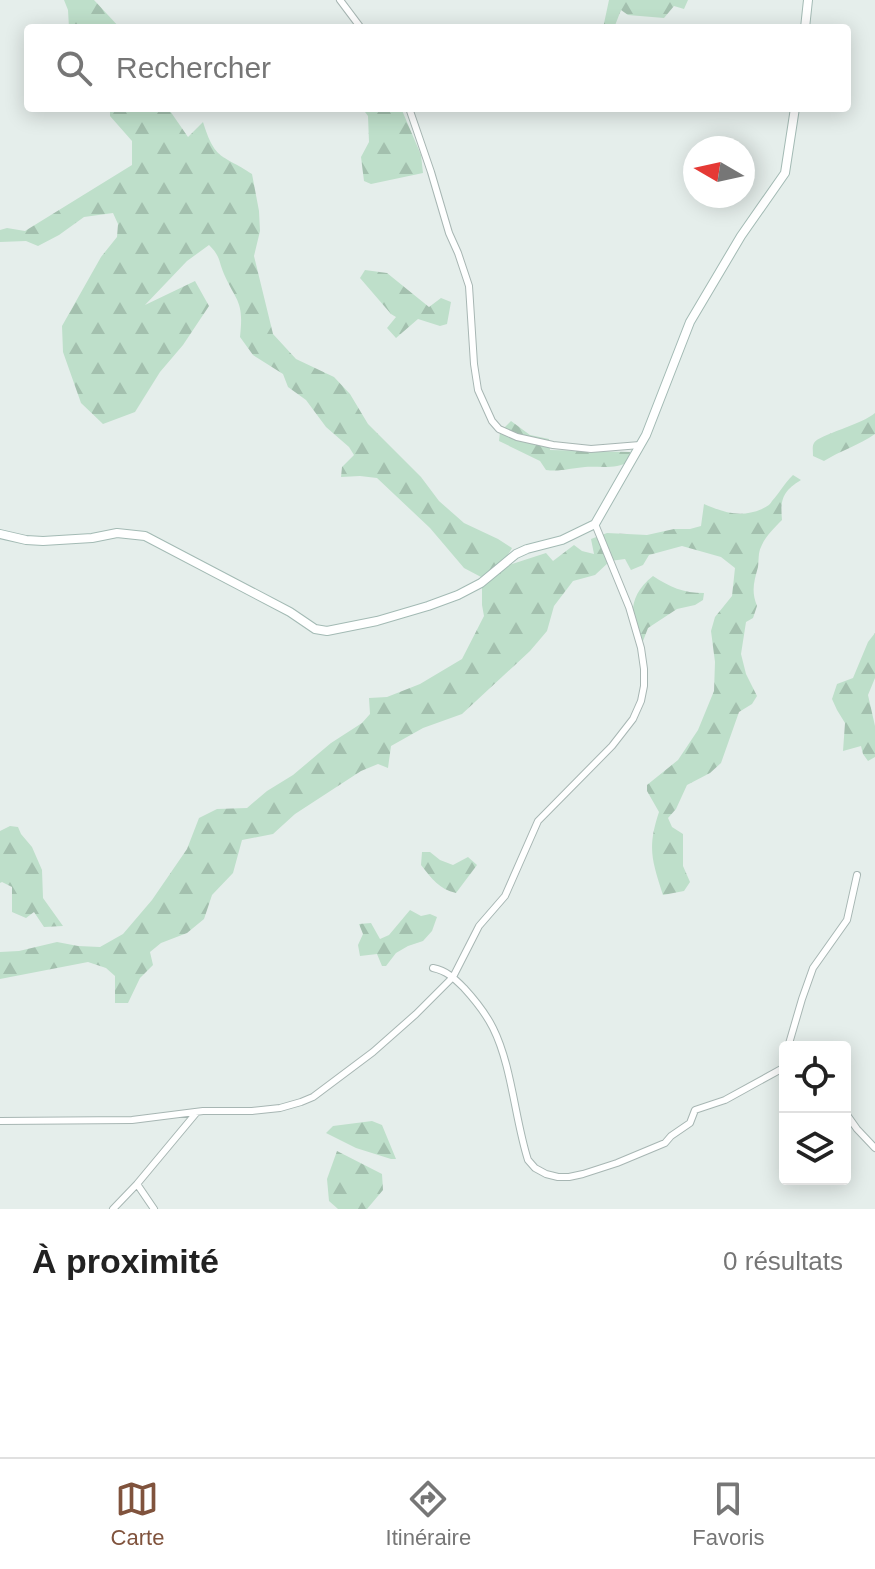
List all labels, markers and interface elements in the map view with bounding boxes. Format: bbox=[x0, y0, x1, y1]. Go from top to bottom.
search box bbox=[24, 24, 851, 112]
icon: search bbox=[52, 46, 96, 90]
text: Rechercher bbox=[116, 51, 271, 84]
north arrow bbox=[683, 136, 755, 208]
map controls bbox=[779, 1041, 851, 1185]
button: locate bbox=[779, 1041, 851, 1113]
button: layers bbox=[779, 1113, 851, 1185]
text: À proximité bbox=[32, 1242, 219, 1280]
text: 0 résultats bbox=[723, 1246, 843, 1276]
tab: Carte bbox=[111, 1477, 164, 1551]
tab: Itinéraire bbox=[386, 1477, 471, 1551]
tab: Favoris bbox=[692, 1477, 764, 1551]

